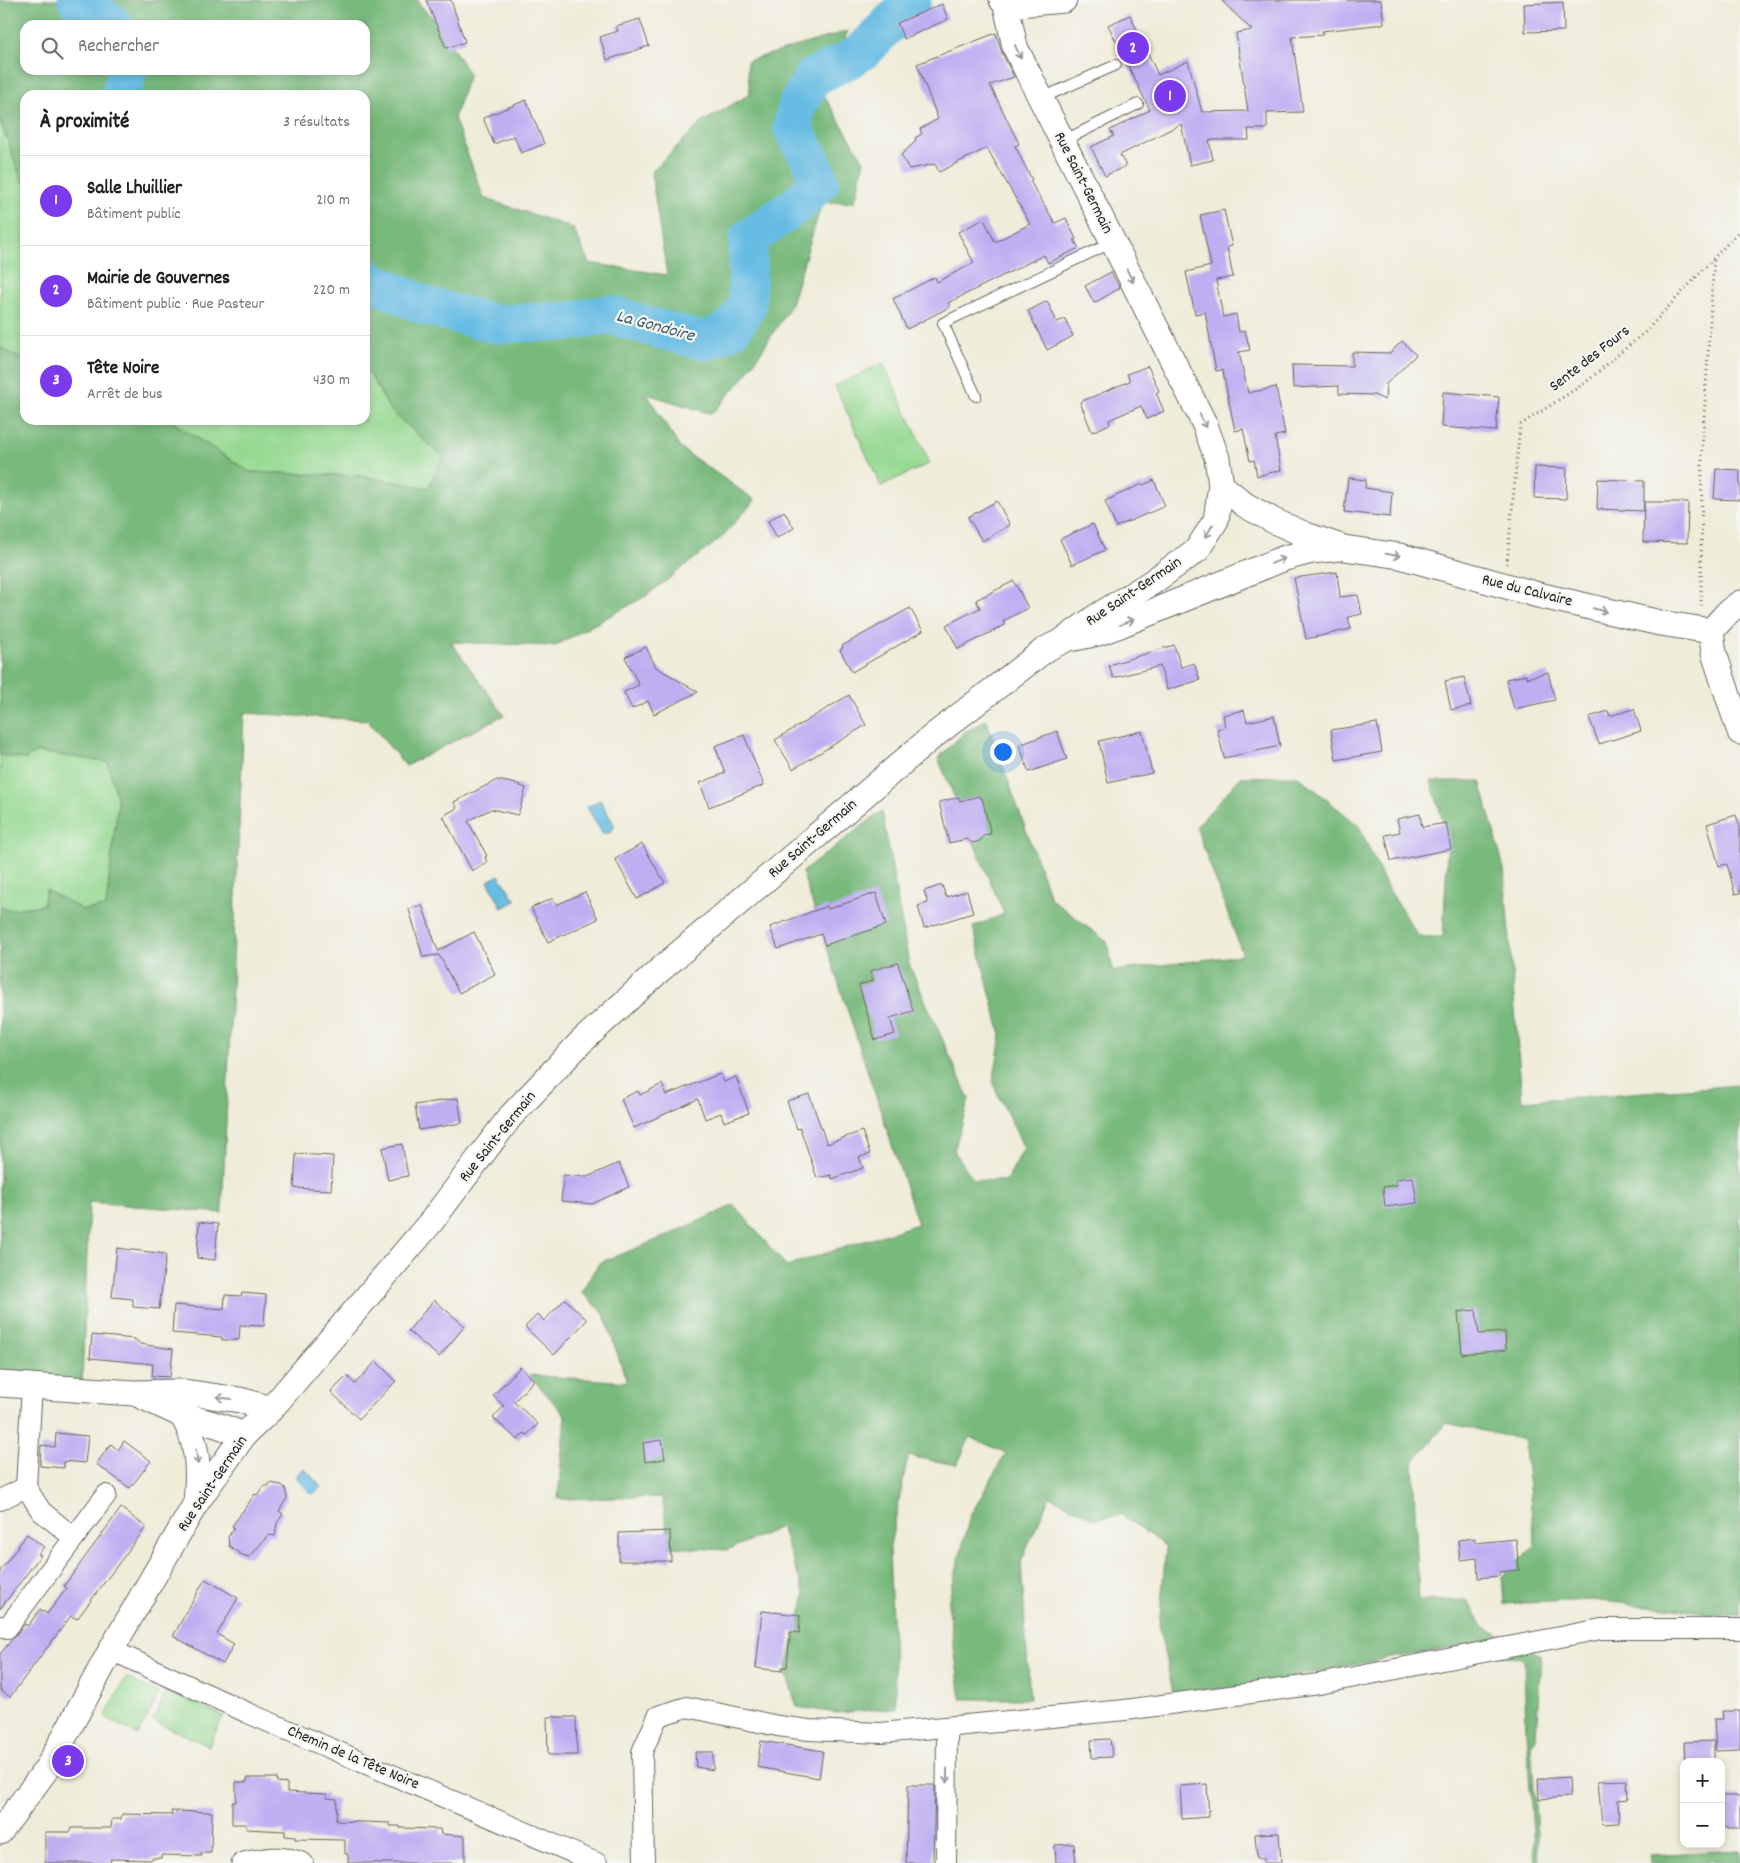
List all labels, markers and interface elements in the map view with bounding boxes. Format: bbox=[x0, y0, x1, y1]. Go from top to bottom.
search box bbox=[20, 20, 370, 75]
pin: 2 bbox=[1117, 29, 1149, 67]
icon: search bbox=[38, 34, 66, 62]
text: Rechercher bbox=[78, 34, 159, 61]
one-way arrow bbox=[1014, 44, 1024, 59]
pin: 1 bbox=[1154, 77, 1186, 115]
text: À proximité bbox=[40, 108, 129, 138]
text: 3 résultats bbox=[283, 111, 350, 134]
street label: Rue Saint-Germain bbox=[1047, 128, 1119, 238]
text: Salle Lhuillier bbox=[87, 176, 182, 203]
text: 1 bbox=[54, 189, 58, 212]
text: 210 m bbox=[316, 189, 350, 212]
text: Bâtiment public bbox=[87, 203, 181, 226]
text: Mairie de Gouvernes bbox=[87, 266, 230, 293]
one-way arrow bbox=[1126, 268, 1135, 283]
text: 2 bbox=[53, 279, 60, 302]
text: 220 m bbox=[313, 279, 350, 302]
text: Bâtiment public · Rue Pasteur bbox=[87, 293, 264, 316]
water label: La Gondoire bbox=[613, 305, 698, 350]
street label: Sente des Fours bbox=[1545, 320, 1635, 398]
text: Tête Noire bbox=[87, 356, 159, 383]
text: 3 bbox=[52, 369, 60, 392]
text: 430 m bbox=[313, 369, 350, 392]
text: Arrêt de bus bbox=[87, 383, 163, 406]
one-way arrow bbox=[1199, 413, 1208, 428]
one-way arrow bbox=[1203, 524, 1213, 538]
one-way arrow bbox=[1384, 550, 1400, 560]
street label: Rue Saint-Germain bbox=[1081, 551, 1187, 633]
one-way arrow bbox=[1270, 556, 1285, 565]
street label: Rue du Calvaire bbox=[1479, 569, 1575, 613]
one-way arrow bbox=[1592, 606, 1608, 615]
one-way arrow bbox=[1119, 617, 1135, 626]
your location bbox=[990, 739, 1016, 765]
street label: Rue Saint-Germain bbox=[763, 794, 863, 884]
street label: Rue Saint-Germain bbox=[454, 1086, 542, 1188]
one-way arrow bbox=[216, 1393, 232, 1403]
street label: Rue Saint-Germain bbox=[172, 1431, 254, 1537]
one-way arrow bbox=[192, 1449, 202, 1465]
street label: Chemin de la Tête Noire bbox=[283, 1720, 423, 1796]
pin: 3 bbox=[52, 1742, 84, 1780]
map controls bbox=[1680, 1758, 1725, 1848]
button: + bbox=[1680, 1758, 1725, 1803]
one-way arrow bbox=[942, 1767, 952, 1783]
button: − bbox=[1680, 1803, 1725, 1848]

